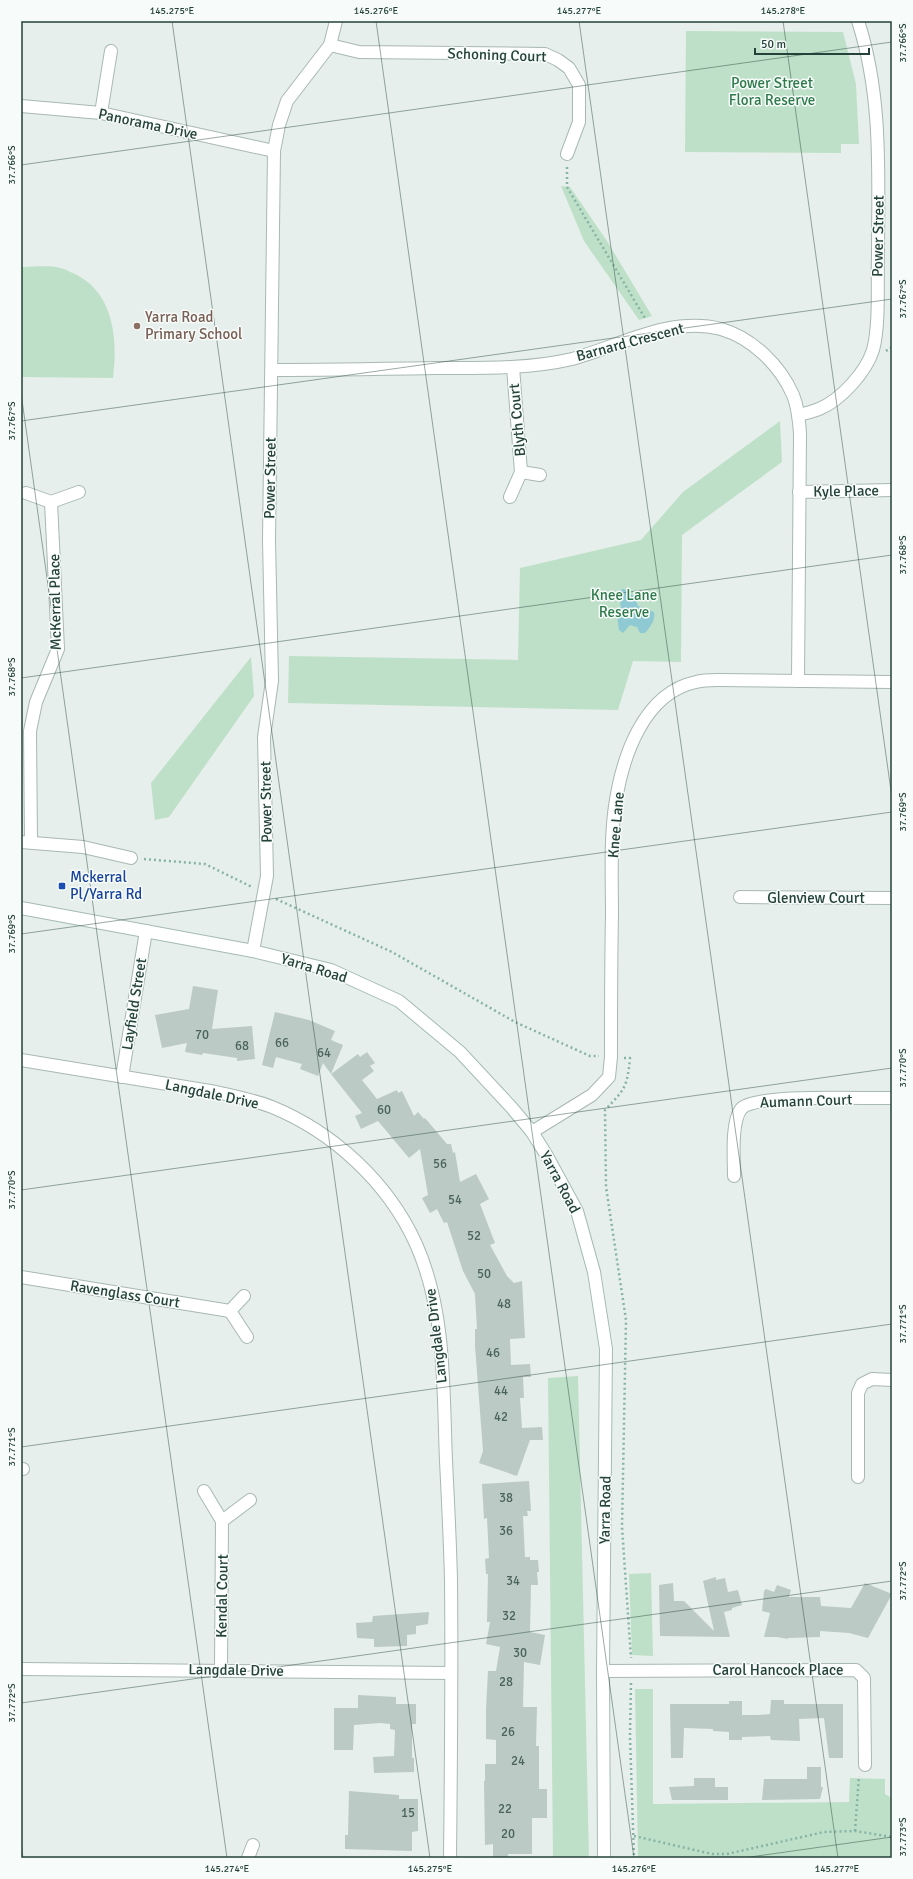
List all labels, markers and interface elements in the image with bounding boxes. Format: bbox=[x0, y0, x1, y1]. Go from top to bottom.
text: 145.275°E bbox=[150, 5, 195, 17]
text: 145.276°E bbox=[354, 5, 399, 17]
text: 145.277°E bbox=[557, 5, 602, 17]
text: 145.278°E bbox=[761, 5, 806, 17]
text: 37.766°S bbox=[897, 23, 909, 62]
scale bar bbox=[755, 30, 869, 56]
text: 50 m bbox=[761, 37, 786, 52]
street label: Schoning Court bbox=[447, 44, 547, 66]
park label: Power Street Flora Reserve bbox=[729, 74, 815, 109]
street label: Panorama Drive bbox=[97, 105, 199, 143]
text: 37.766°S bbox=[6, 145, 18, 184]
street label: Power Street bbox=[868, 195, 888, 277]
text: 37.767°S bbox=[897, 279, 909, 318]
place label: Yarra Road Primary School bbox=[145, 308, 242, 343]
street label: Barnard Crescent bbox=[574, 319, 686, 365]
marker: Yarra Road Primary School bbox=[132, 321, 142, 331]
street label: Blyth Court bbox=[505, 383, 529, 457]
text: 37.767°S bbox=[6, 401, 18, 440]
street label: Power Street bbox=[260, 437, 280, 519]
street label: Kyle Place bbox=[813, 481, 879, 501]
text: 37.768°S bbox=[897, 535, 909, 574]
street label: McKerral Place bbox=[45, 554, 65, 650]
park label: Knee Lane Reserve bbox=[591, 586, 657, 621]
text: 37.768°S bbox=[6, 657, 18, 696]
street label: Power Street bbox=[256, 761, 276, 843]
street label: Knee Lane bbox=[604, 791, 628, 859]
text: 37.769°S bbox=[897, 792, 909, 831]
place label: Mckerral Pl/Yarra Rd bbox=[70, 868, 142, 903]
marker: Mckerral Pl/Yarra Rd bbox=[57, 881, 67, 891]
street label: Glenview Court bbox=[767, 889, 865, 907]
text: 37.769°S bbox=[6, 914, 18, 953]
street label: Yarra Road bbox=[279, 949, 349, 987]
street label: Layfield Street bbox=[118, 957, 150, 1051]
house number: 70 bbox=[195, 1027, 209, 1043]
house number: 66 bbox=[275, 1035, 289, 1051]
house number: 68 bbox=[235, 1038, 249, 1054]
house number: 64 bbox=[317, 1045, 331, 1061]
text: 37.770°S bbox=[897, 1048, 909, 1087]
street label: Langdale Drive bbox=[163, 1075, 261, 1113]
street label: Aumann Court bbox=[759, 1090, 853, 1112]
house number: 60 bbox=[377, 1102, 391, 1118]
street label: Yarra Road bbox=[536, 1148, 584, 1216]
house number: 56 bbox=[433, 1156, 447, 1172]
text: 37.770°S bbox=[6, 1170, 18, 1209]
house number: 54 bbox=[448, 1192, 462, 1208]
house number: 52 bbox=[467, 1228, 481, 1244]
house number: 50 bbox=[477, 1266, 491, 1282]
street label: Ravenglass Court bbox=[69, 1276, 181, 1312]
street label: Langdale Drive bbox=[421, 1287, 451, 1385]
house number: 48 bbox=[497, 1296, 511, 1312]
text: 37.771°S bbox=[897, 1304, 909, 1343]
house number: 46 bbox=[486, 1345, 500, 1361]
house number: 44 bbox=[494, 1383, 508, 1399]
house number: 42 bbox=[494, 1409, 508, 1425]
text: 37.771°S bbox=[6, 1427, 18, 1466]
street label: Yarra Road bbox=[595, 1476, 615, 1544]
house number: 38 bbox=[499, 1490, 513, 1506]
house number: 36 bbox=[499, 1523, 513, 1539]
street label: Kendal Court bbox=[212, 1554, 232, 1638]
text: 37.772°S bbox=[897, 1561, 909, 1600]
house number: 34 bbox=[506, 1573, 520, 1589]
house number: 32 bbox=[502, 1608, 516, 1624]
house number: 30 bbox=[513, 1645, 527, 1661]
street label: Langdale Drive bbox=[188, 1660, 284, 1680]
street label: Carol Hancock Place bbox=[713, 1661, 843, 1679]
house number: 28 bbox=[499, 1674, 513, 1690]
text: 37.772°S bbox=[6, 1683, 18, 1722]
house number: 26 bbox=[501, 1724, 515, 1740]
house number: 24 bbox=[511, 1753, 525, 1769]
house number: 22 bbox=[498, 1801, 512, 1817]
house number: 15 bbox=[401, 1805, 415, 1821]
text: 37.773°S bbox=[897, 1817, 909, 1856]
house number: 20 bbox=[501, 1826, 515, 1842]
text: 145.274°E bbox=[205, 1863, 250, 1875]
text: 145.275°E bbox=[408, 1863, 453, 1875]
text: 145.276°E bbox=[612, 1863, 657, 1875]
text: 145.277°E bbox=[815, 1863, 860, 1875]

